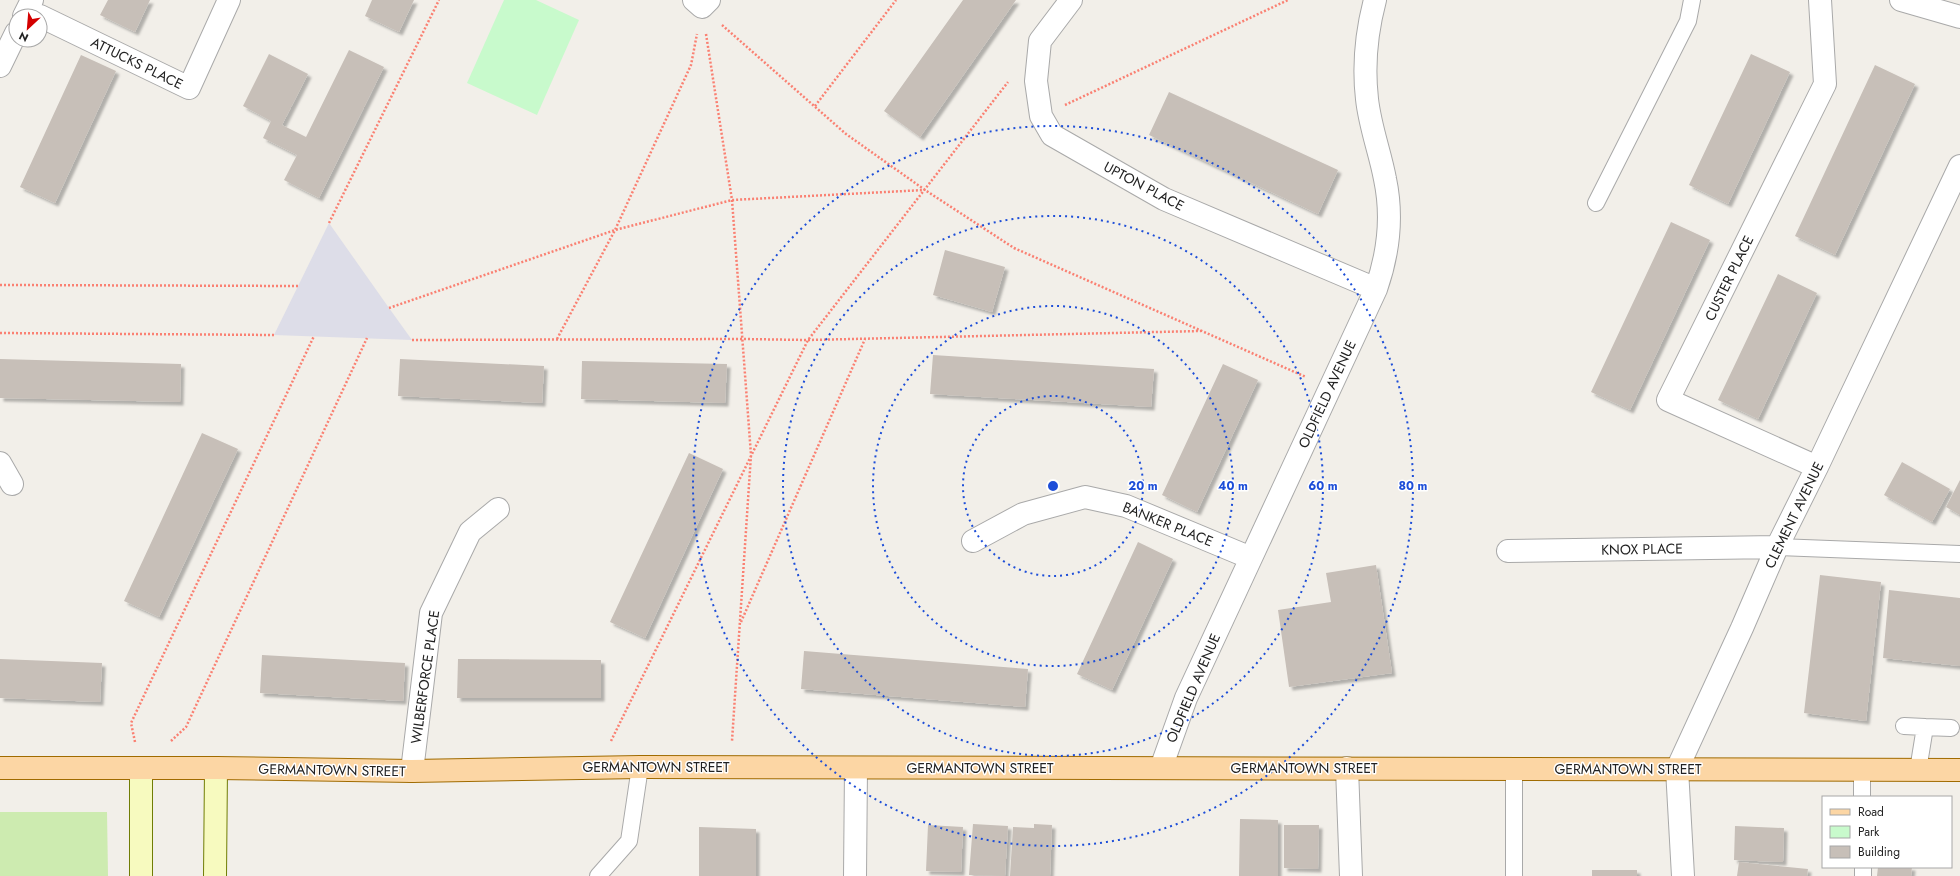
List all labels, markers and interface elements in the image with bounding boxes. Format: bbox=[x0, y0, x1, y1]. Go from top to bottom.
north arrow bbox=[8, 8, 48, 48]
text: N bbox=[16, 28, 31, 46]
street label: ATTUCKS PLACE bbox=[88, 32, 186, 94]
street label: UPTON PLACE bbox=[1100, 156, 1188, 216]
street label: CUSTER PLACE bbox=[1700, 232, 1758, 324]
street label: OLDFIELD AVENUE bbox=[1293, 337, 1361, 451]
street label: CLEMENT AVENUE bbox=[1760, 458, 1828, 572]
text: 20 m bbox=[1128, 477, 1158, 495]
text: 40 m bbox=[1218, 477, 1248, 495]
text: 60 m bbox=[1308, 477, 1338, 495]
text: 80 m bbox=[1399, 477, 1428, 495]
centre of rings bbox=[1046, 479, 1060, 493]
street label: BANKER PLACE bbox=[1120, 497, 1216, 551]
street label: KNOX PLACE bbox=[1601, 538, 1683, 560]
street label: WILBERFORCE PLACE bbox=[406, 609, 444, 745]
street label: OLDFIELD AVENUE bbox=[1161, 630, 1225, 746]
street label: GERMANTOWN STREET bbox=[582, 757, 730, 777]
street label: GERMANTOWN STREET bbox=[906, 758, 1054, 778]
street label: GERMANTOWN STREET bbox=[1230, 758, 1378, 778]
street label: GERMANTOWN STREET bbox=[258, 759, 406, 781]
street label: GERMANTOWN STREET bbox=[1554, 759, 1702, 779]
legend bbox=[1822, 796, 1952, 868]
text: Road bbox=[1858, 803, 1884, 821]
text: Park bbox=[1858, 823, 1880, 841]
text: Building bbox=[1858, 843, 1900, 861]

